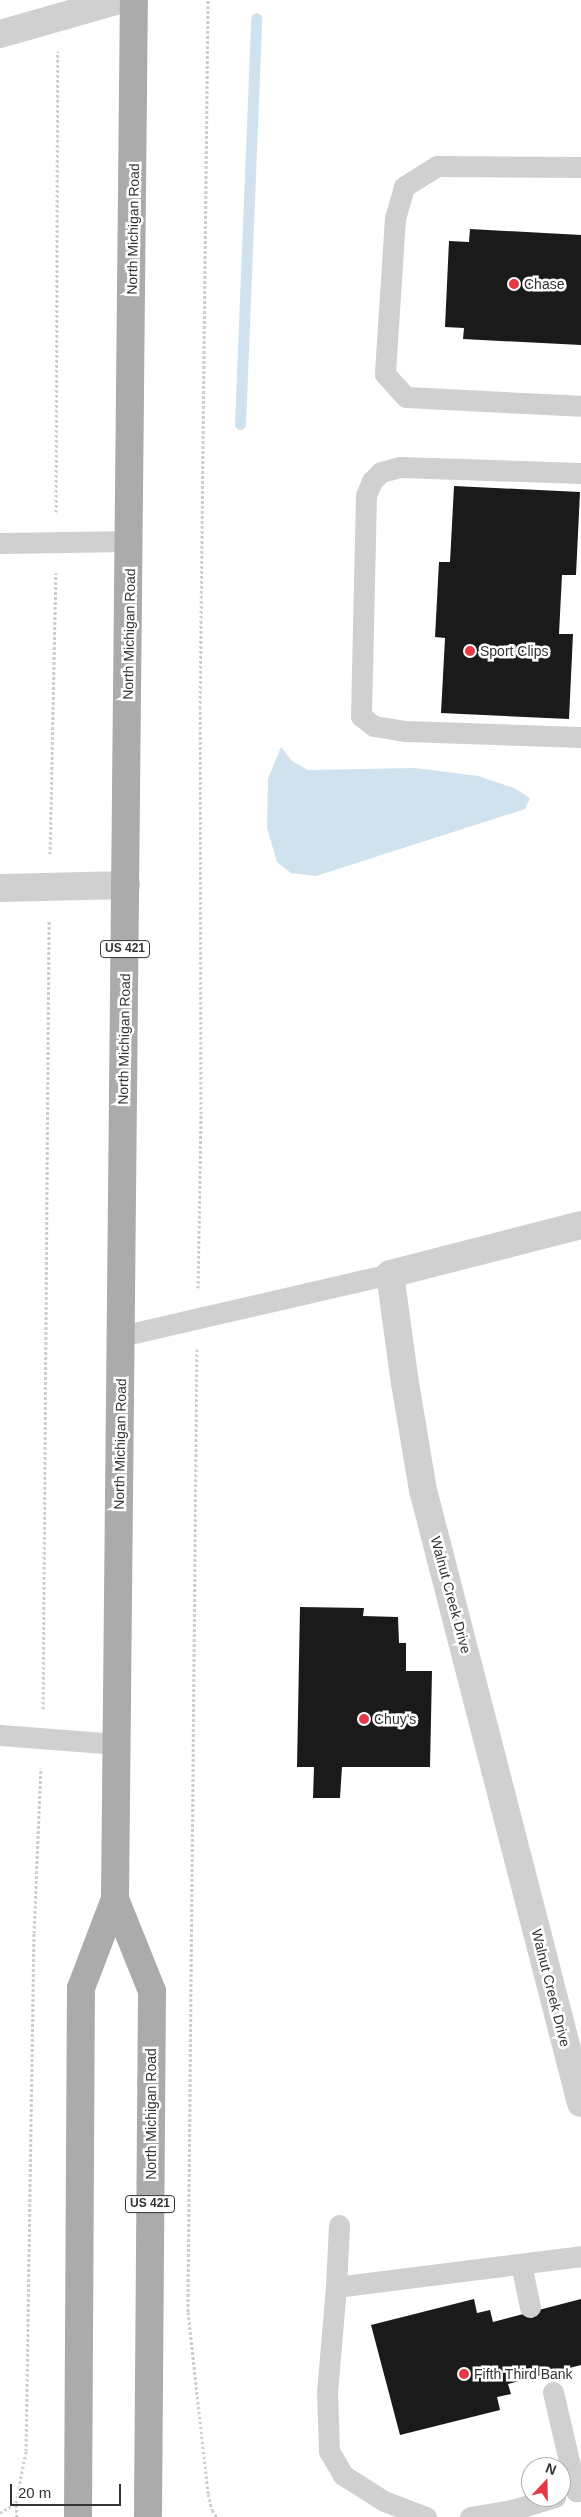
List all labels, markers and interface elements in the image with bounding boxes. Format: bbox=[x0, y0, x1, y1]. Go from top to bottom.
street label: North Michigan Road bbox=[123, 163, 143, 295]
place label: Chase bbox=[524, 276, 564, 292]
marker: Chase bbox=[508, 278, 520, 290]
street label: North Michigan Road bbox=[119, 568, 139, 700]
place label: Sport Clips bbox=[480, 643, 548, 659]
marker: Sport Clips bbox=[464, 645, 476, 657]
road number: US 421 bbox=[99, 940, 151, 959]
street label: North Michigan Road bbox=[114, 973, 134, 1105]
street label: North Michigan Road bbox=[110, 1378, 130, 1510]
street label: Walnut Creek Drive bbox=[427, 1534, 475, 1656]
place label: Chuy's bbox=[374, 1711, 416, 1727]
marker: Chuy's bbox=[358, 1713, 370, 1725]
street label: Walnut Creek Drive bbox=[528, 1927, 574, 2049]
street label: North Michigan Road bbox=[143, 2048, 159, 2180]
road number: US 421 bbox=[124, 2194, 176, 2214]
place label: Fifth Third Bank bbox=[474, 2366, 573, 2382]
marker: Fifth Third Bank bbox=[458, 2368, 470, 2380]
north arrow bbox=[521, 2457, 571, 2507]
text: N bbox=[543, 2460, 559, 2478]
scale bar bbox=[12, 2474, 124, 2506]
text: 20 m bbox=[18, 2484, 51, 2501]

